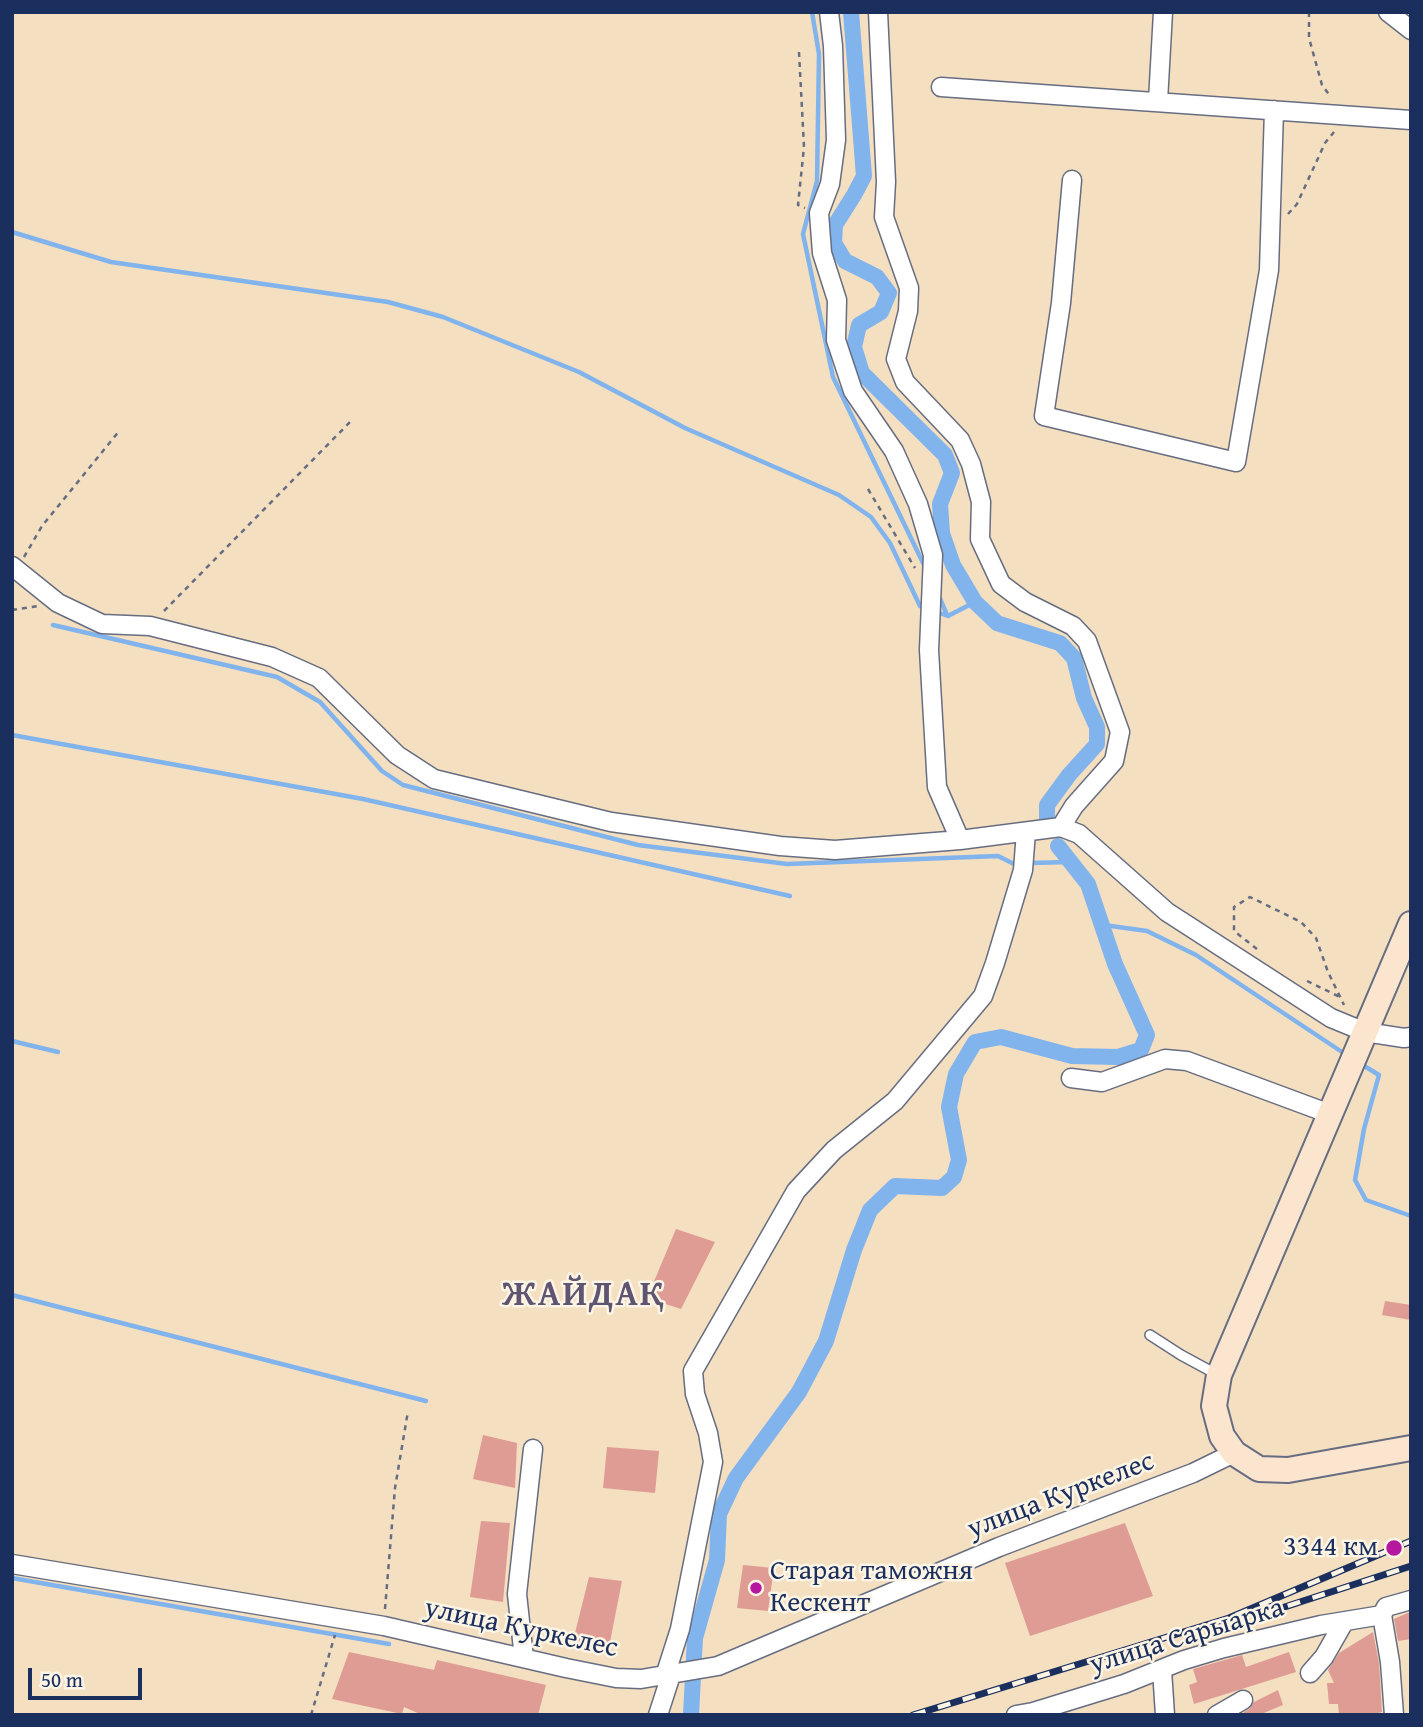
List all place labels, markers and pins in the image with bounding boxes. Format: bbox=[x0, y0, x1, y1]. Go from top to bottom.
place label: 3344 км bbox=[1283, 1531, 1378, 1565]
marker: 3344 км bbox=[1384, 1538, 1404, 1558]
place label: Старая таможня Кескент bbox=[770, 1555, 973, 1621]
marker: Старая таможня Кескент bbox=[748, 1580, 764, 1596]

